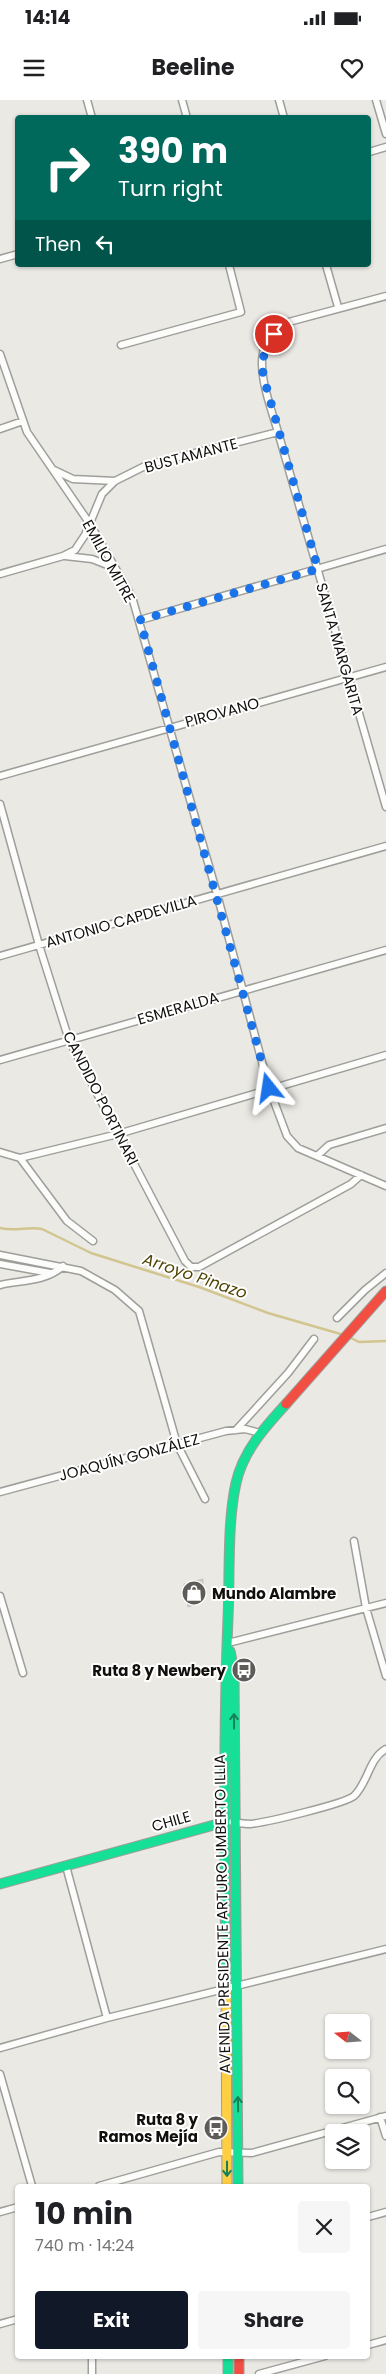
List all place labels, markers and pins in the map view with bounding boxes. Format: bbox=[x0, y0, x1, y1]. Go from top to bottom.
pin bbox=[253, 313, 295, 355]
shop icon: Mundo Alambre bbox=[181, 1580, 207, 1606]
place label: Mundo Alambre bbox=[212, 1583, 336, 1604]
bus stop icon: Ruta 8 y Newbery bbox=[231, 1657, 257, 1683]
place label: Ruta 8 y Newbery bbox=[92, 1660, 227, 1681]
place label: Ruta 8 y Ramos Mejía bbox=[99, 2109, 199, 2147]
bus stop icon: Ruta 8 y Ramos Mejía bbox=[203, 2115, 229, 2141]

